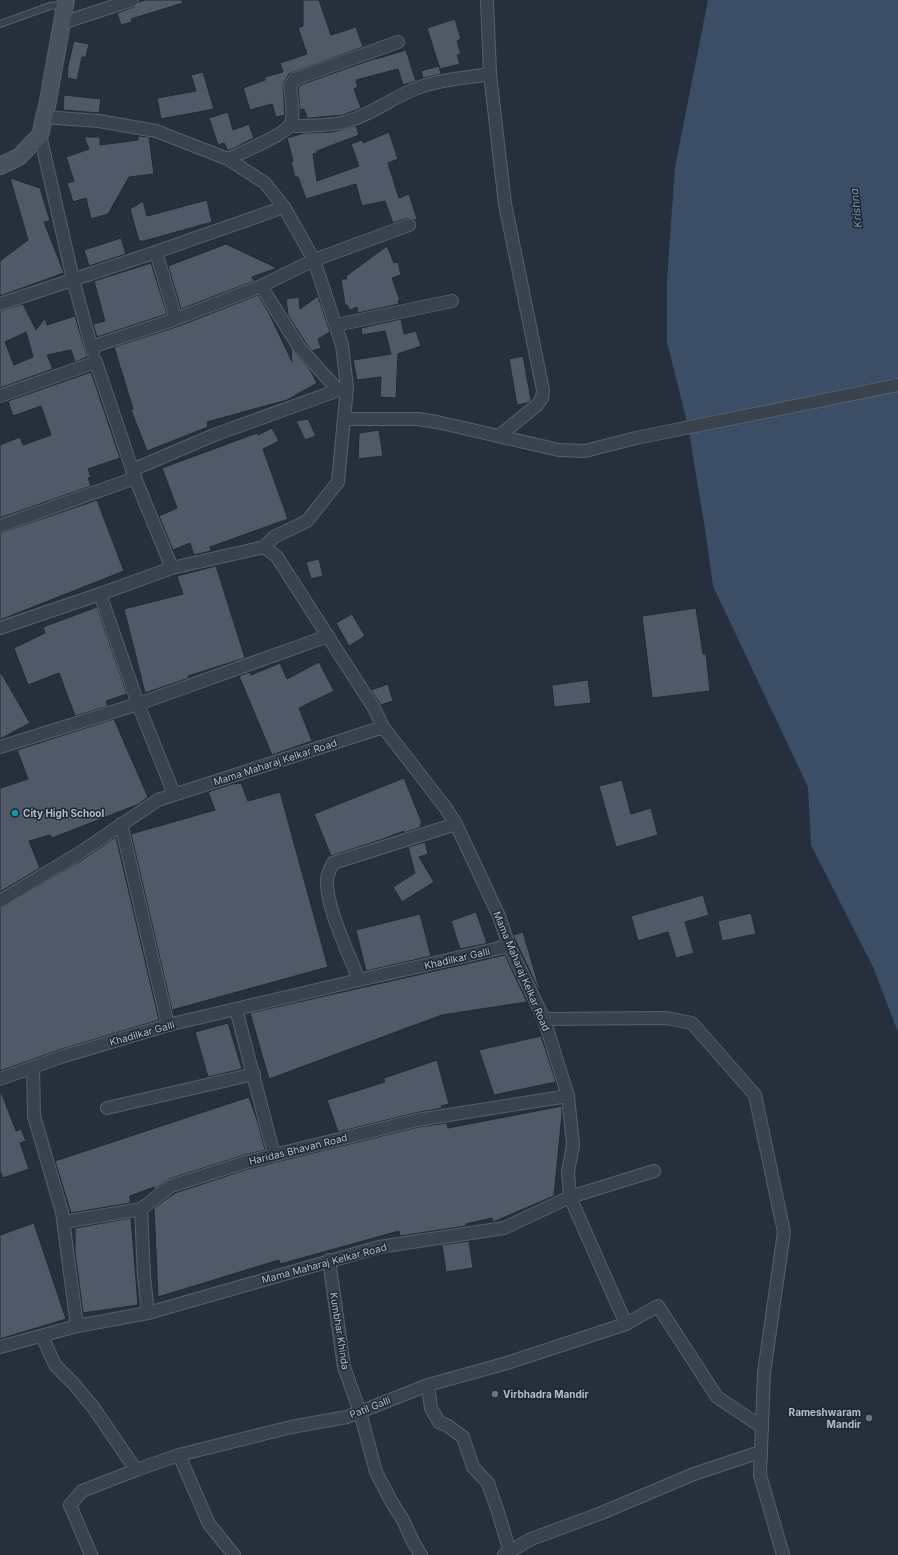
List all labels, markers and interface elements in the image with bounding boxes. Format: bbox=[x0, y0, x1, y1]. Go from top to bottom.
water label: Krishna bbox=[847, 187, 865, 229]
street label: Mama Maharaj Kelkar Road bbox=[212, 736, 338, 788]
place label: City High School bbox=[23, 807, 104, 820]
marker: City High School bbox=[10, 808, 20, 818]
street label: Mama Maharaj Kelkar Road bbox=[491, 909, 553, 1033]
street label: Khadilkar Galli bbox=[423, 945, 491, 971]
street label: Khadilkar Galli bbox=[108, 1018, 176, 1048]
street label: Haridas Bhavan Road bbox=[247, 1131, 349, 1167]
street label: Mama Maharaj Kelkar Road bbox=[260, 1241, 388, 1285]
street label: Kumbhar Khinda bbox=[328, 1292, 352, 1370]
place label: Virbhadra Mandir bbox=[503, 1388, 589, 1400]
marker: Virbhadra Mandir bbox=[490, 1389, 500, 1399]
street label: Patil Galli bbox=[348, 1394, 392, 1420]
place label: Rameshwaram Mandir bbox=[789, 1406, 861, 1430]
marker: Rameshwaram Mandir bbox=[864, 1413, 874, 1423]

